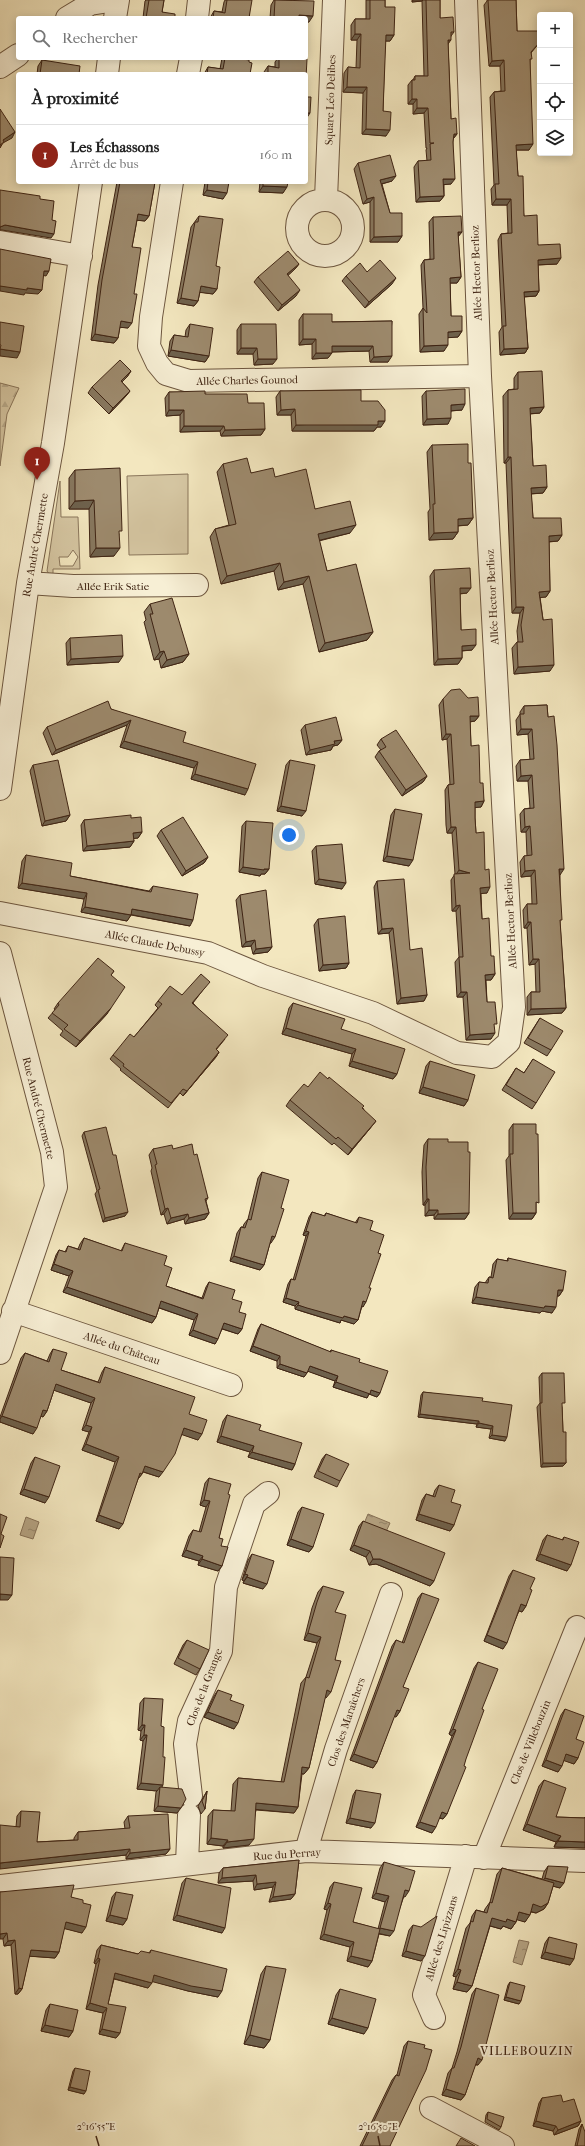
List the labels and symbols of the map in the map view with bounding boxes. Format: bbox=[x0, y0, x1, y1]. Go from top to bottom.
street label: Square Léo Delibes bbox=[322, 55, 339, 145]
street label: Allée Hector Berlioz bbox=[468, 225, 485, 322]
street label: Allée Charles Gounod bbox=[195, 373, 299, 388]
pin: 1 bbox=[24, 447, 50, 480]
street label: Rue André Chermette bbox=[20, 492, 51, 598]
street label: Allée Hector Berlioz bbox=[484, 549, 502, 646]
street label: Allée Erik Satie bbox=[76, 580, 150, 593]
your location bbox=[279, 825, 299, 845]
street label: Allée Hector Berlioz bbox=[502, 873, 520, 970]
street label: Allée Claude Debussy bbox=[103, 927, 207, 960]
street label: Rue André Chermette bbox=[19, 1056, 58, 1161]
street label: Allée du Château bbox=[81, 1329, 163, 1368]
street label: Clos de la Grange bbox=[184, 1646, 225, 1728]
street label: Clos des Maraîchers bbox=[325, 1676, 368, 1768]
street label: Clos de Villebouzin bbox=[508, 1697, 554, 1786]
street label: Rue du Perray bbox=[253, 1846, 323, 1863]
street label: Allée des Lipizzans bbox=[422, 1894, 461, 1983]
district label: VILLEBOUZIN bbox=[479, 2044, 574, 2058]
text: 2°16'55"E bbox=[77, 2121, 115, 2133]
text: 2°16'50"E bbox=[358, 2121, 398, 2133]

